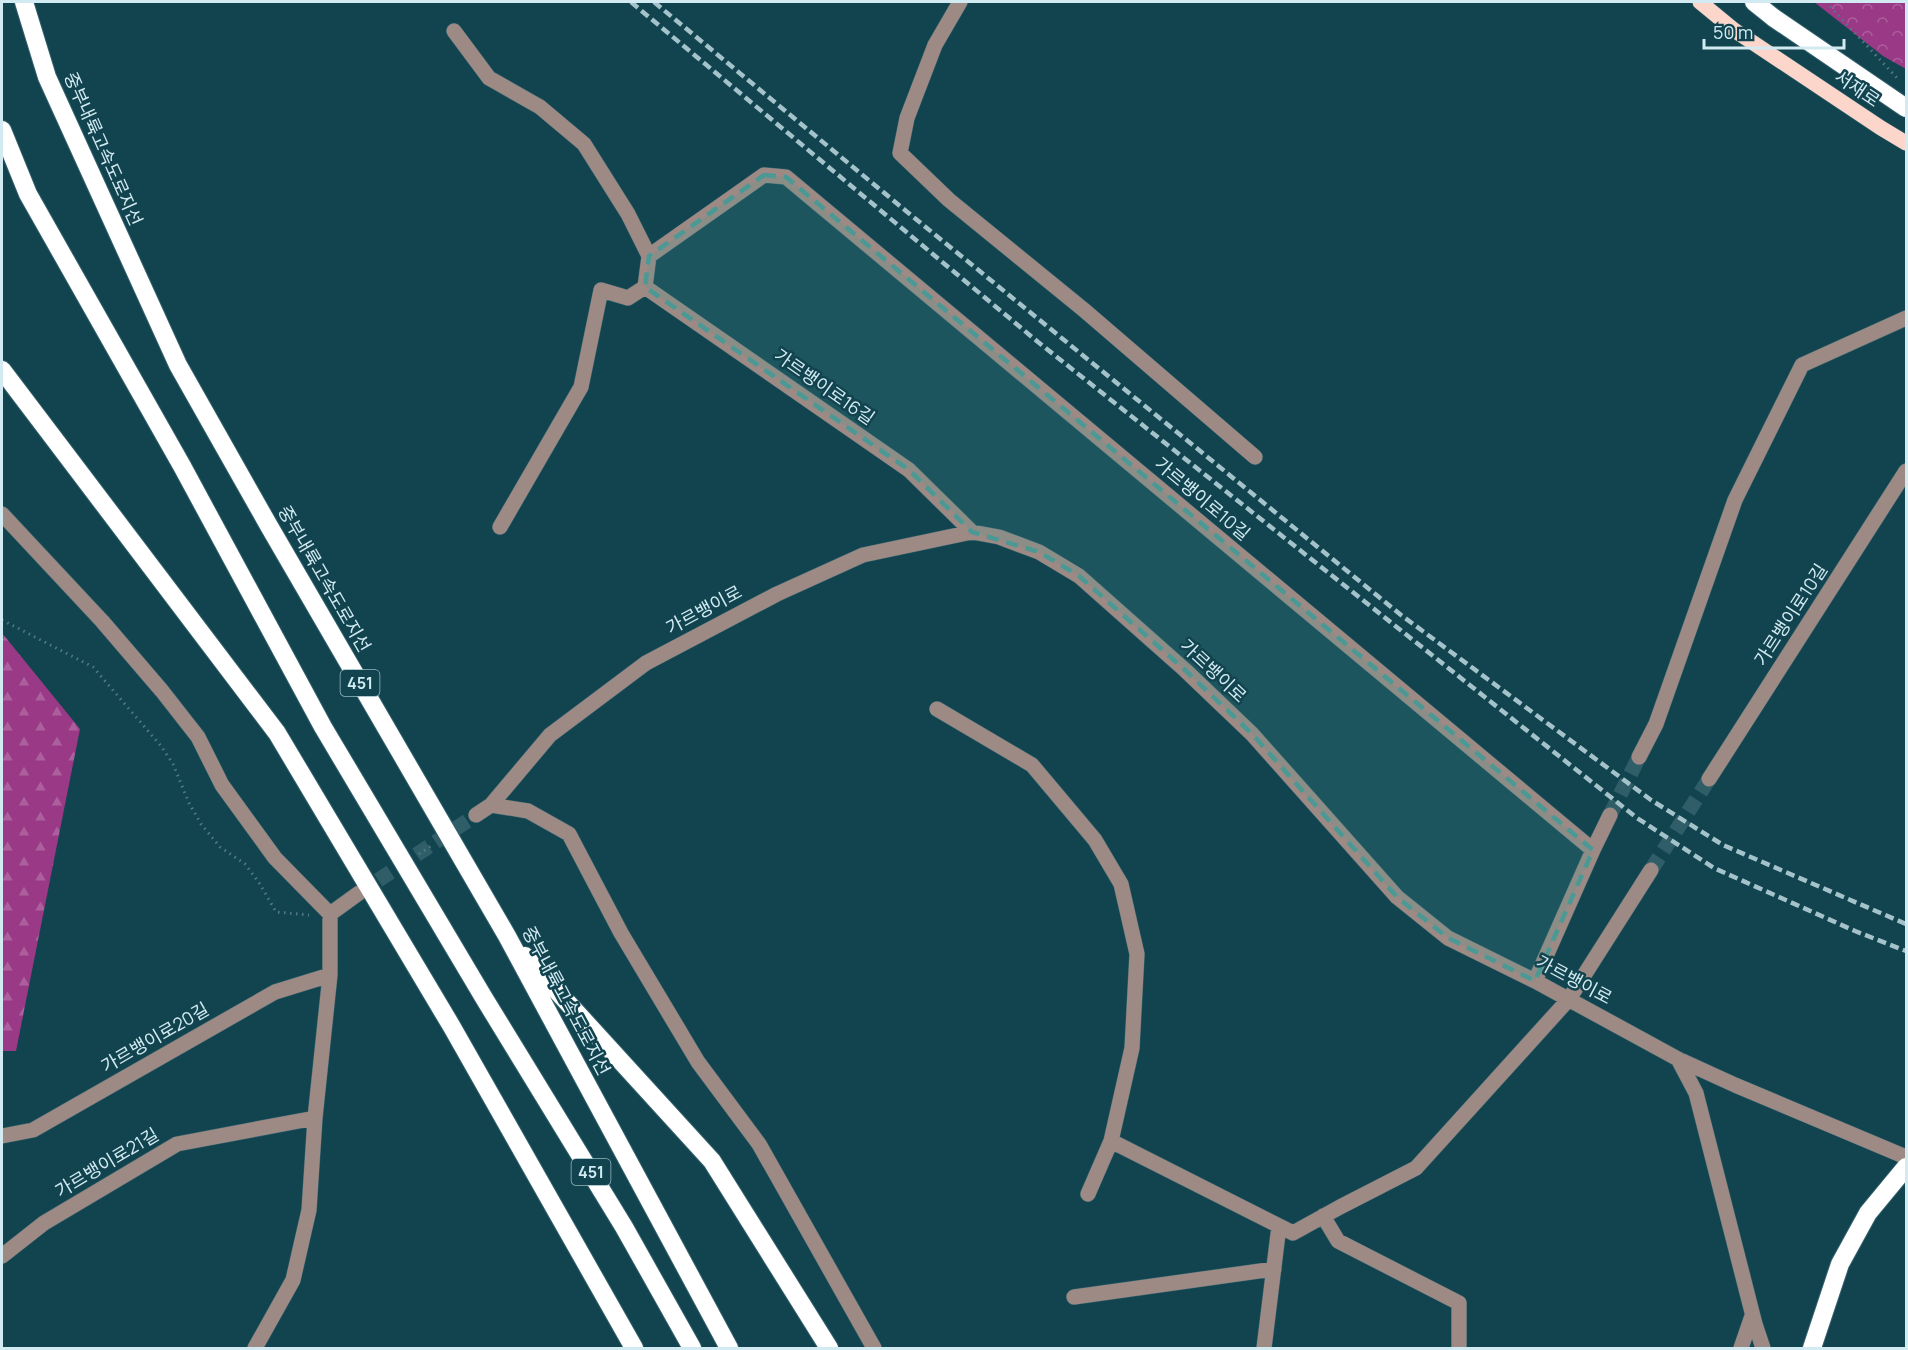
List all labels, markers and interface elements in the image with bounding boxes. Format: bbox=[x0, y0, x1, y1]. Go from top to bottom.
scale bar bbox=[1704, 12, 1844, 50]
text: 50 m bbox=[1713, 20, 1753, 44]
street label: 서재로 bbox=[1830, 64, 1885, 112]
street label: 중부내륙고속도로지선 bbox=[59, 68, 149, 229]
street label: 가르뱅이로16길 bbox=[770, 343, 880, 430]
street label: 가르뱅이로10길 bbox=[1150, 451, 1255, 545]
street label: 중부내륙고속도로지선 bbox=[273, 501, 377, 656]
street label: 가르뱅이로10길 bbox=[1748, 559, 1832, 670]
street label: 가르뱅이로 bbox=[661, 579, 746, 639]
street label: 가르뱅이로 bbox=[1175, 633, 1252, 707]
road number: 451 bbox=[340, 670, 380, 696]
street label: 중부내륙고속도로지선 bbox=[517, 922, 616, 1079]
street label: 가르뱅이로 bbox=[1532, 949, 1617, 1009]
street label: 가르뱅이로20길 bbox=[96, 997, 213, 1078]
street label: 가르뱅이로21길 bbox=[50, 1122, 163, 1202]
road number: 451 bbox=[572, 1159, 610, 1185]

